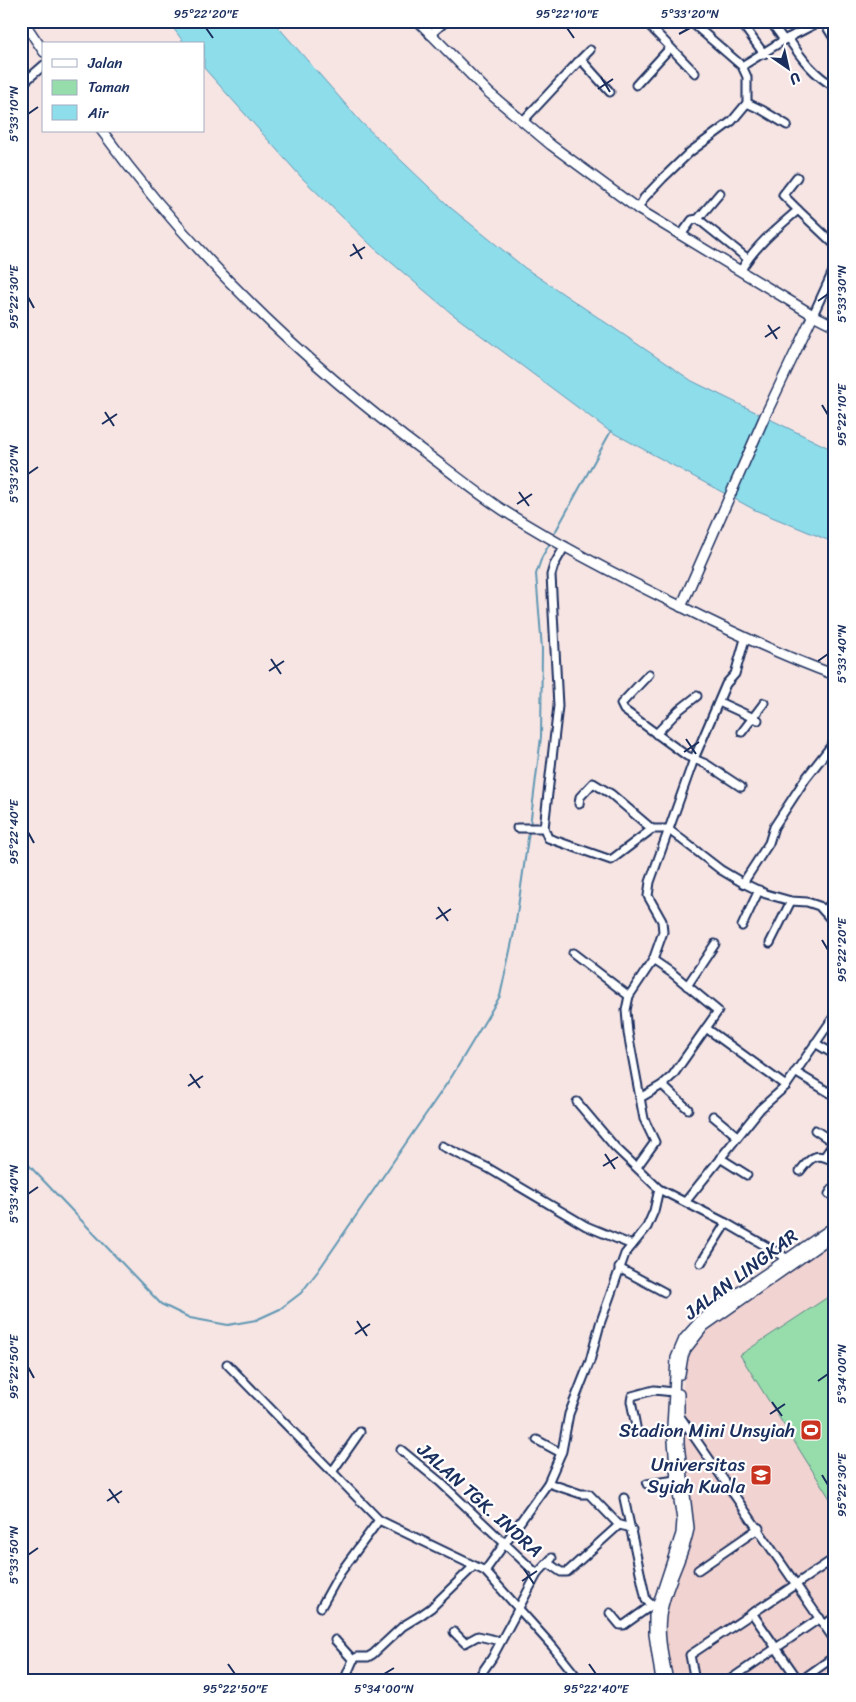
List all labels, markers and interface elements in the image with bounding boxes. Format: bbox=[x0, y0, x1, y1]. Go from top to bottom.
text: 95°22'20"E bbox=[174, 3, 239, 25]
text: 95°22'10"E bbox=[536, 3, 600, 25]
text: 5°33'20"N bbox=[661, 3, 720, 25]
legend bbox=[42, 42, 205, 132]
north arrow bbox=[764, 42, 814, 92]
text: Jalan bbox=[87, 50, 122, 76]
text: U bbox=[784, 65, 806, 92]
text: Taman bbox=[88, 74, 130, 100]
text: 5°33'10"N bbox=[3, 85, 25, 142]
text: Air bbox=[87, 100, 109, 126]
text: 95°22'30"E bbox=[3, 264, 25, 329]
text: 5°33'30"N bbox=[831, 265, 853, 323]
text: 95°22'10"E bbox=[831, 382, 853, 446]
text: 5°33'20"N bbox=[3, 444, 25, 503]
text: 5°33'40"N bbox=[831, 624, 853, 683]
text: 95°22'40"E bbox=[3, 798, 25, 864]
text: 95°22'20"E bbox=[831, 917, 853, 982]
text: 5°33'40"N bbox=[3, 1164, 25, 1223]
street label: JALAN LINGKAR bbox=[676, 1220, 805, 1329]
text: 95°22'50"E bbox=[3, 1333, 25, 1399]
text: 5°34'00"N bbox=[831, 1344, 853, 1404]
place label: Stadion Mini Unsyiah bbox=[619, 1414, 795, 1447]
sports icon: Stadion Mini Unsyiah bbox=[799, 1418, 823, 1442]
street label: JALAN TGK. INDRA bbox=[409, 1434, 550, 1566]
place label: Universitas Syiah Kuala bbox=[647, 1448, 745, 1503]
text: 95°22'30"E bbox=[831, 1452, 853, 1517]
school or university icon: Universitas Syiah Kuala bbox=[749, 1463, 773, 1487]
text: 5°33'50"N bbox=[3, 1525, 25, 1584]
text: 95°22'50"E bbox=[203, 1678, 269, 1700]
text: 5°34'00"N bbox=[354, 1678, 414, 1700]
text: 95°22'40"E bbox=[564, 1678, 630, 1700]

